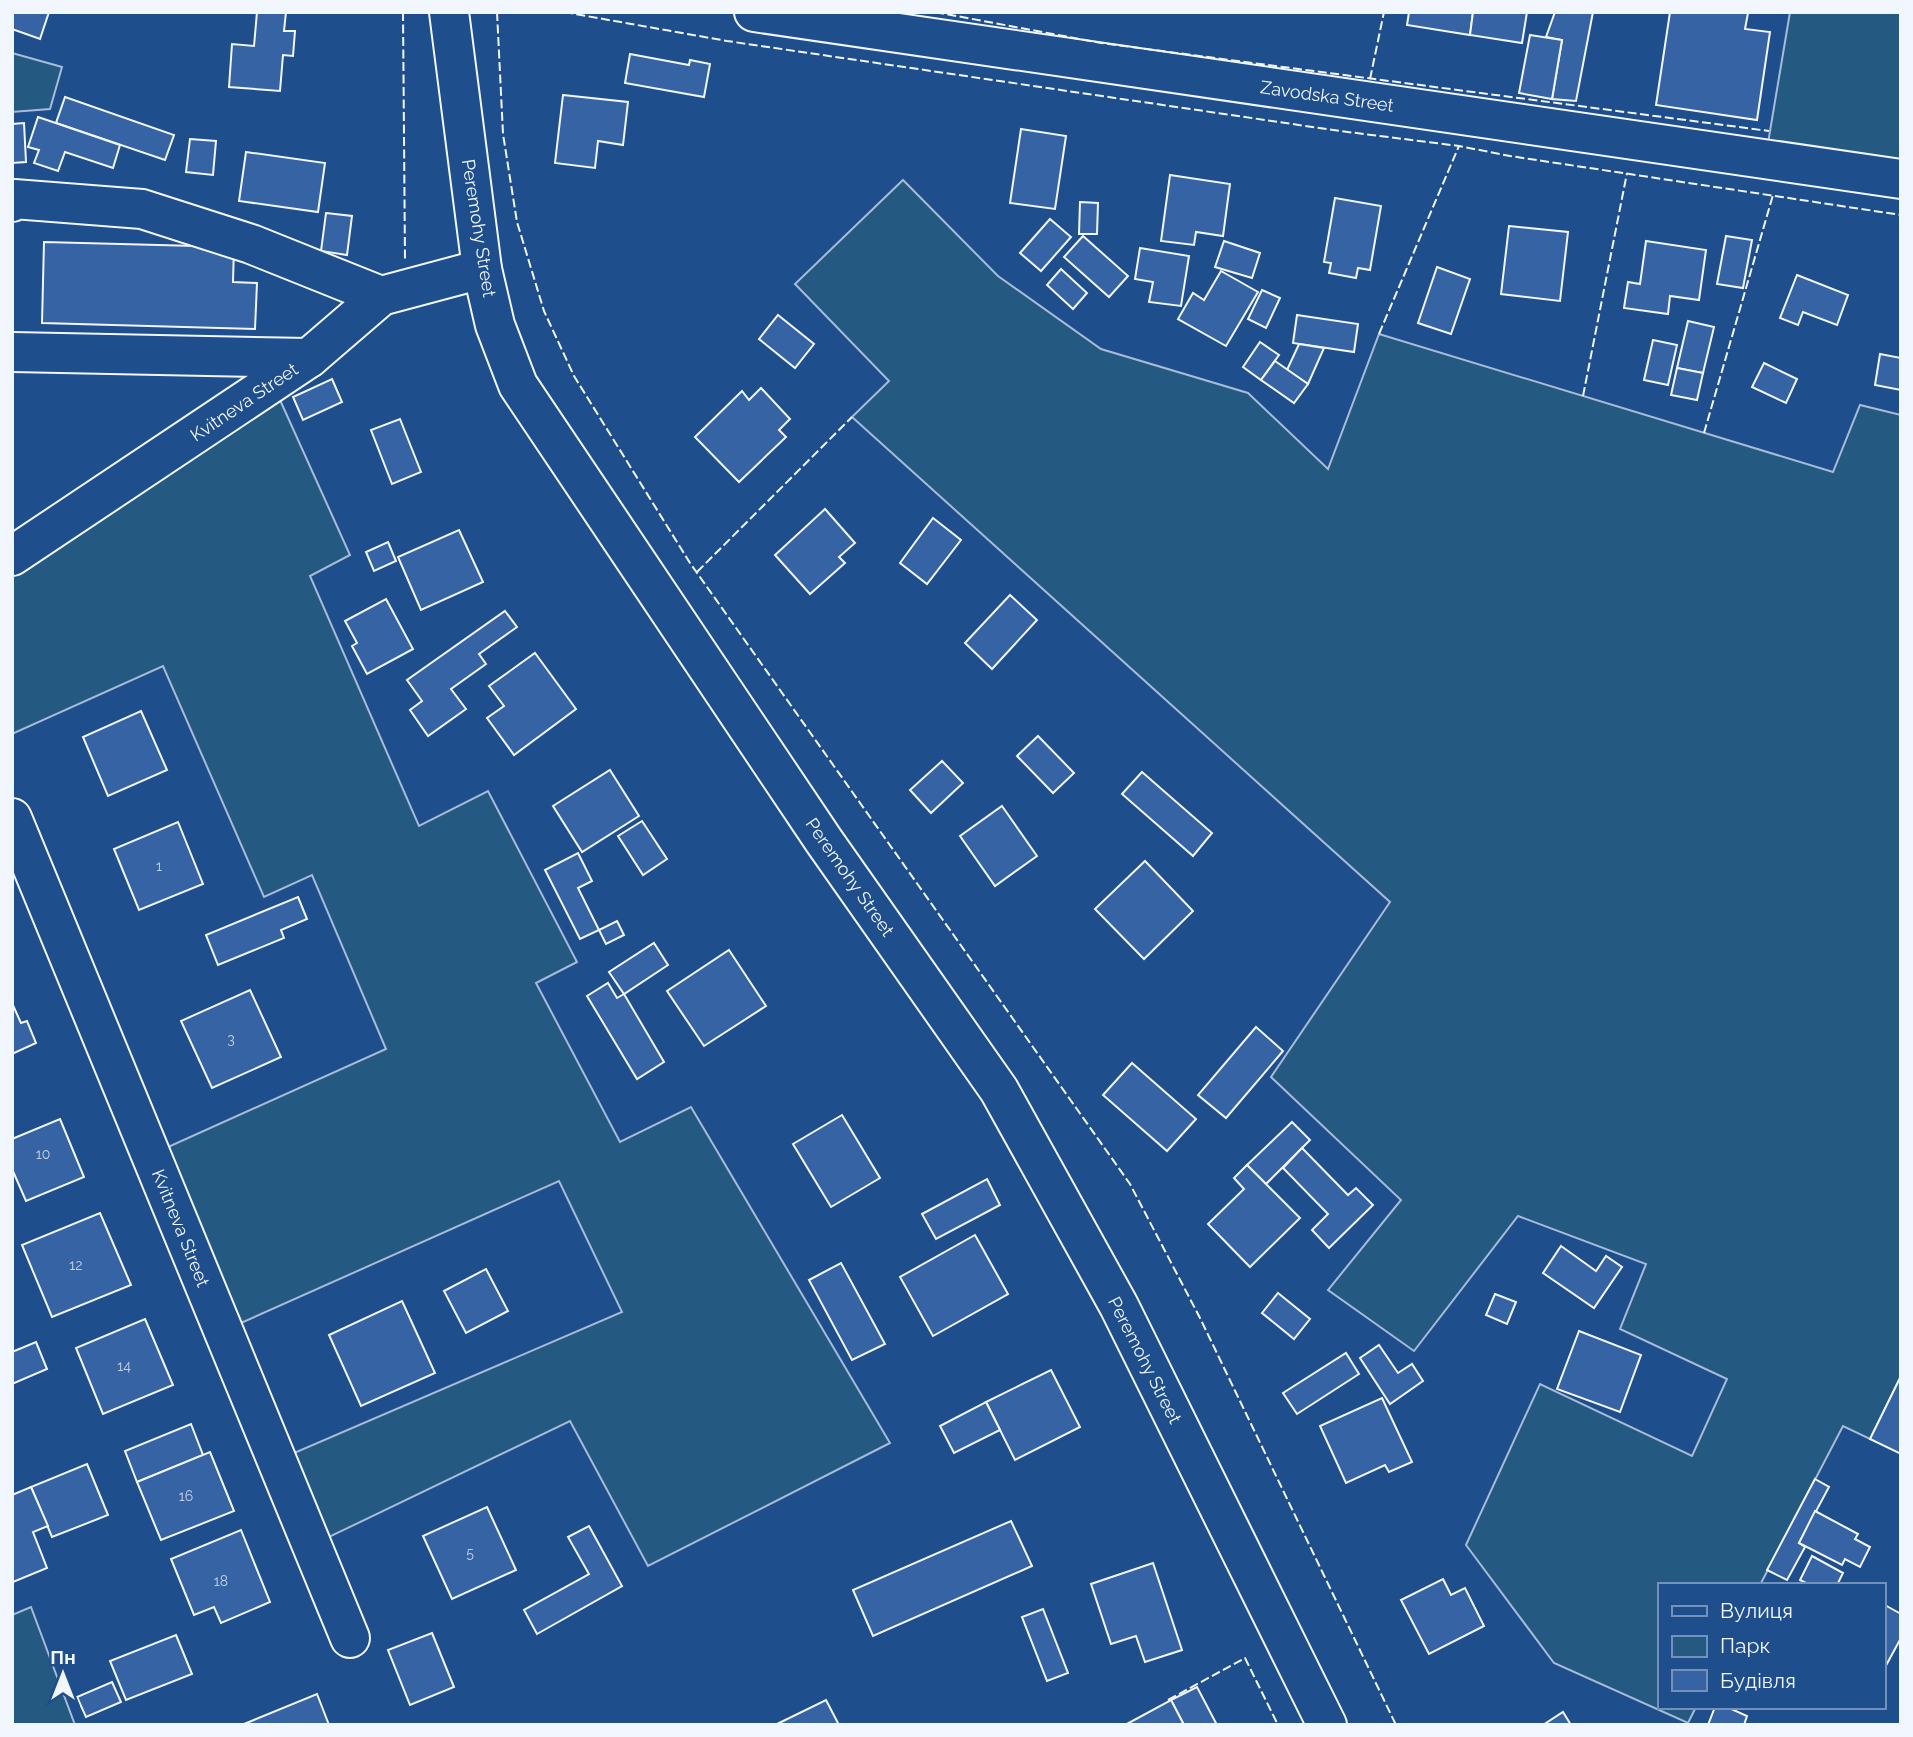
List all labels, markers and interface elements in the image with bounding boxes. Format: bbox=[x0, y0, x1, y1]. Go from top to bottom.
street label: Zavodska Street bbox=[1259, 76, 1395, 116]
street label: Peremohy Street bbox=[458, 157, 500, 299]
street label: Kvitneva Street bbox=[186, 358, 302, 446]
street label: Peremohy Street bbox=[801, 814, 899, 940]
house number: 1 bbox=[156, 858, 162, 874]
house number: 3 bbox=[227, 1031, 235, 1047]
house number: 10 bbox=[36, 1146, 50, 1162]
street label: Kvitneva Street bbox=[148, 1166, 214, 1290]
house number: 12 bbox=[69, 1257, 83, 1273]
street label: Peremohy Street bbox=[1104, 1293, 1186, 1427]
house number: 14 bbox=[117, 1358, 131, 1374]
house number: 16 bbox=[179, 1488, 193, 1504]
house number: 5 bbox=[466, 1545, 474, 1561]
house number: 18 bbox=[214, 1573, 228, 1589]
legend bbox=[1658, 1583, 1885, 1709]
text: Вулиця bbox=[1720, 1598, 1793, 1623]
text: Парк bbox=[1720, 1633, 1770, 1658]
north arrow bbox=[28, 1639, 98, 1709]
text: Пн bbox=[50, 1646, 76, 1668]
text: Будівля bbox=[1720, 1668, 1796, 1693]

